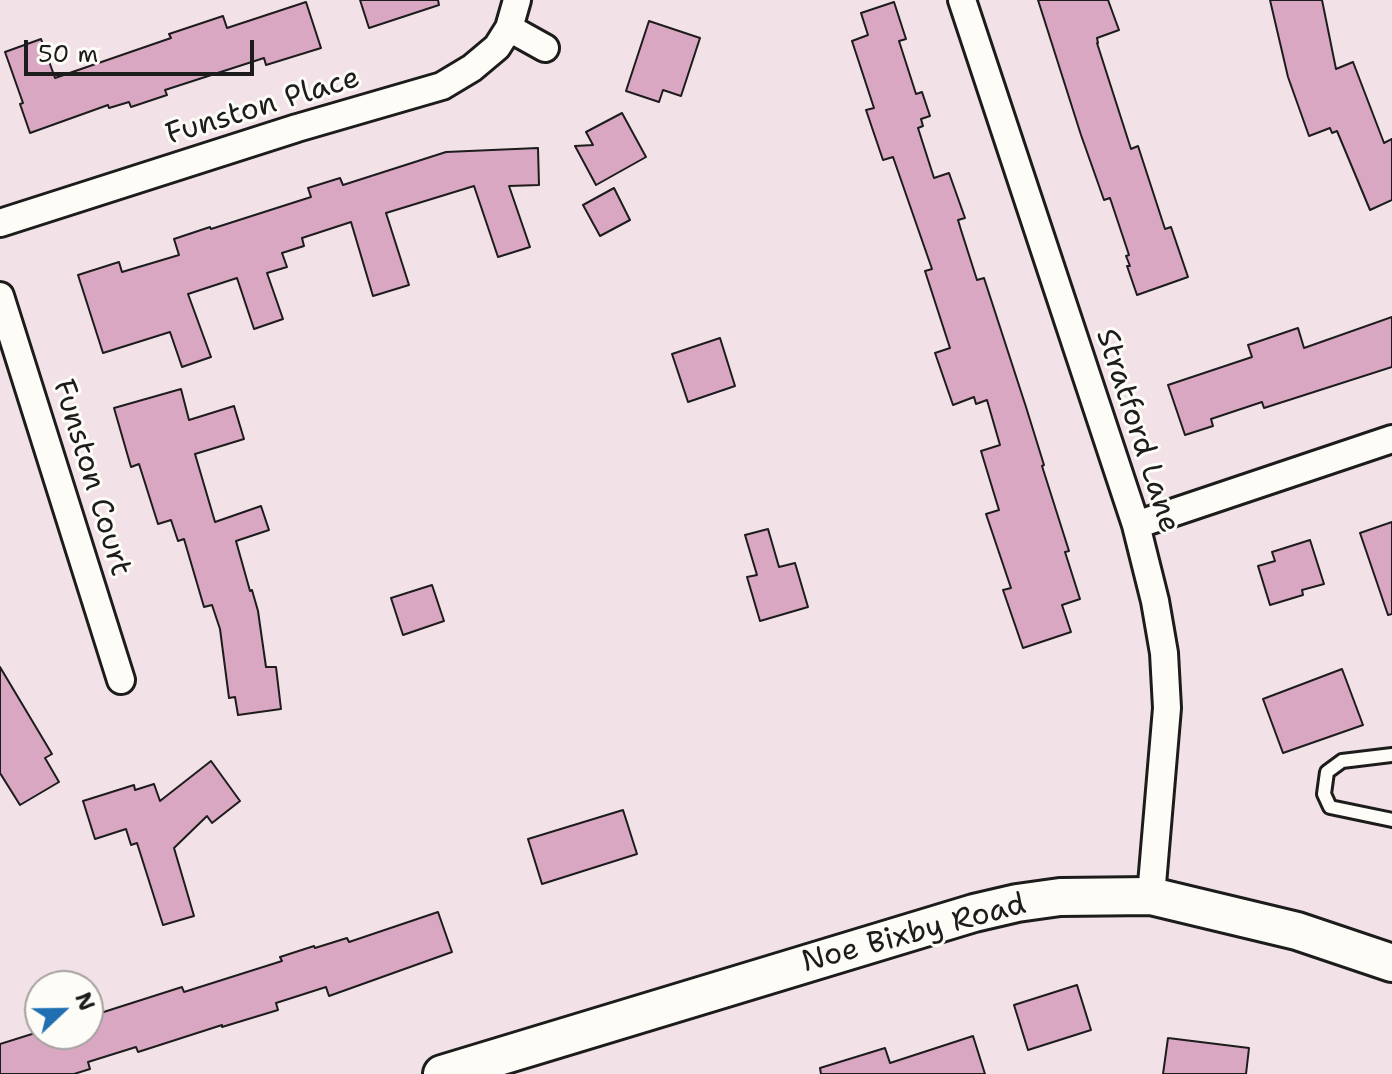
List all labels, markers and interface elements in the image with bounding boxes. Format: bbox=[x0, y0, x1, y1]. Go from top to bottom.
scale bar bbox=[28, 24, 258, 74]
text: 50 m bbox=[38, 38, 98, 70]
street label: Funston Place bbox=[162, 60, 364, 154]
street label: Stratford Lane bbox=[1087, 324, 1187, 538]
street label: Funston Court bbox=[44, 375, 138, 581]
street label: Noe Bixby Road bbox=[798, 887, 1030, 981]
north arrow bbox=[24, 970, 104, 1050]
text: N bbox=[68, 988, 102, 1015]

